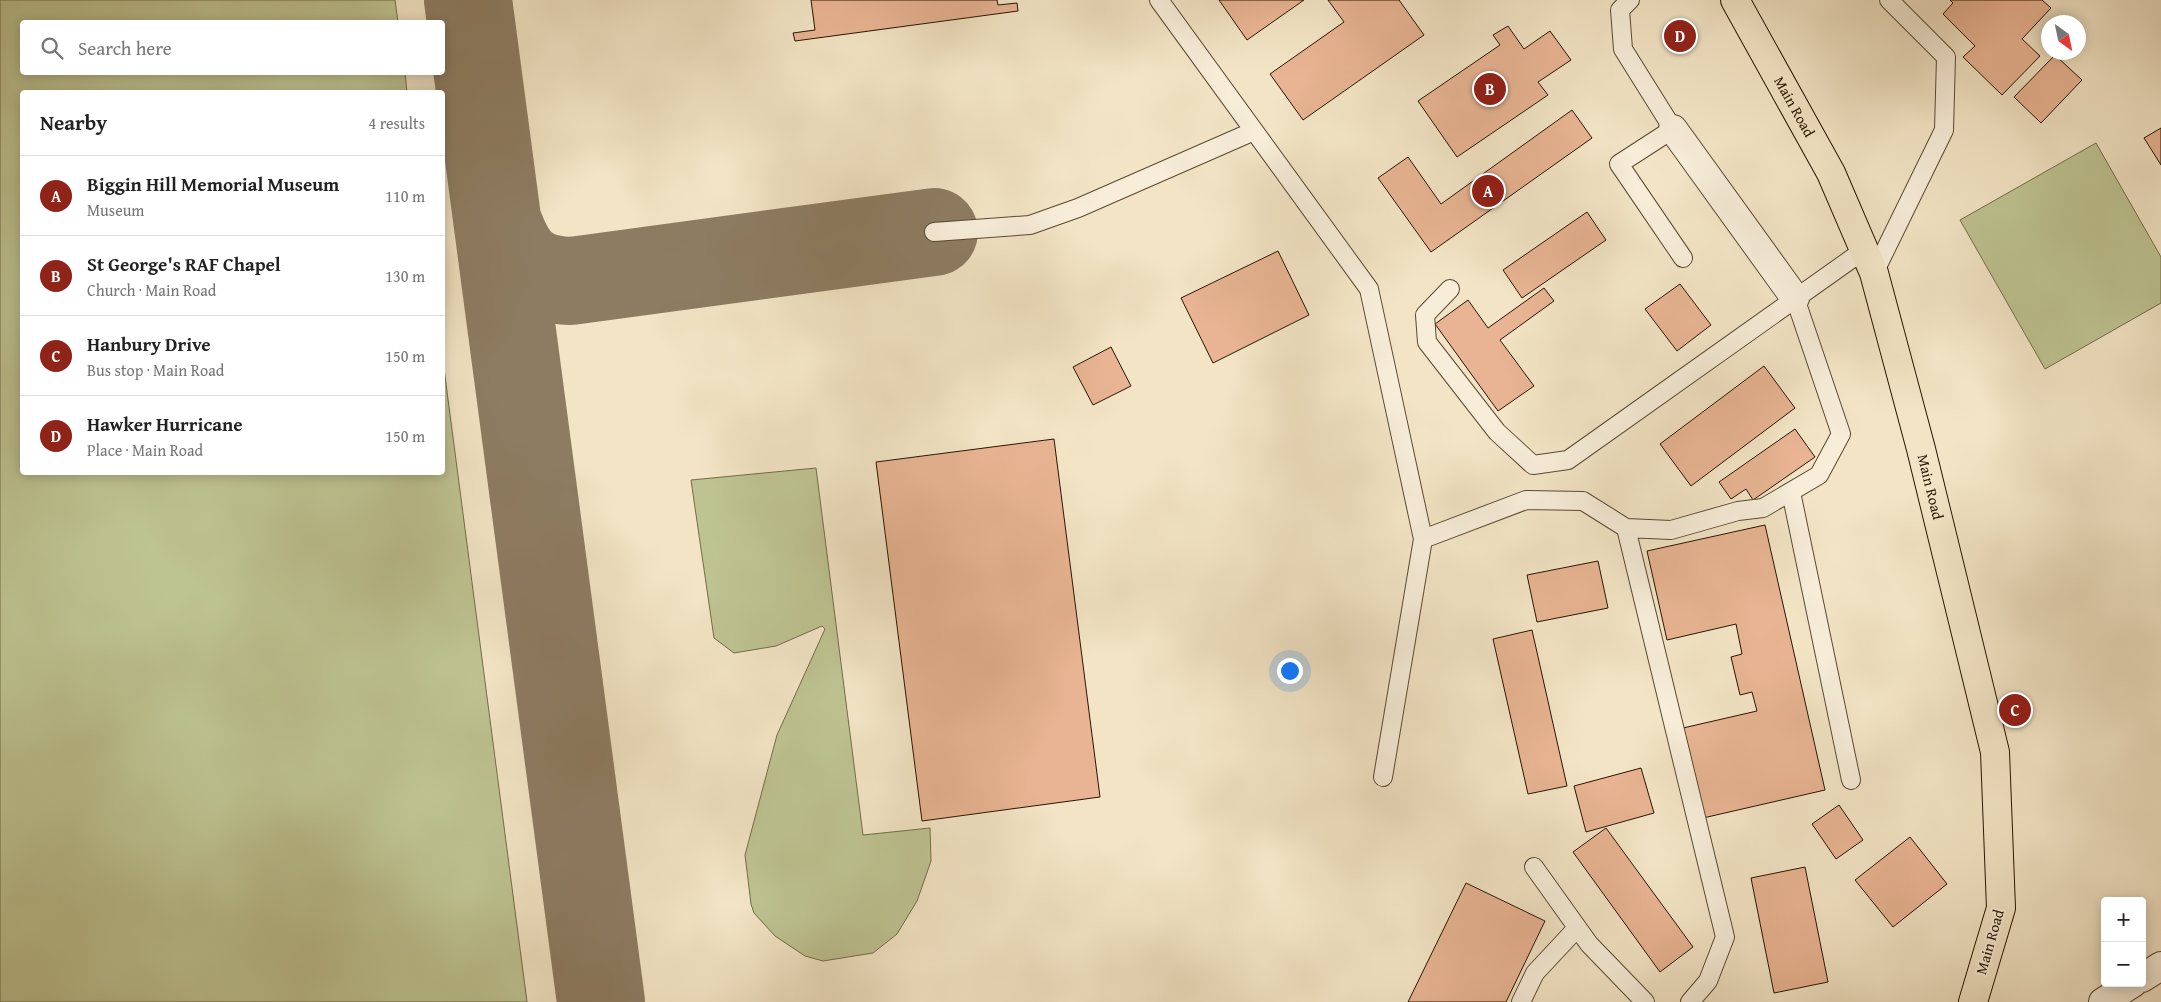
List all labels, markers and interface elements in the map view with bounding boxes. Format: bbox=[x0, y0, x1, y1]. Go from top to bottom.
north arrow bbox=[2041, 15, 2086, 60]
pin: D bbox=[1664, 17, 1696, 55]
search box bbox=[20, 20, 445, 75]
icon: search bbox=[38, 34, 66, 62]
text: Search here bbox=[78, 34, 172, 62]
pin: B bbox=[1474, 70, 1506, 108]
street label: Main Road bbox=[1769, 72, 1820, 141]
text: Nearby bbox=[40, 107, 107, 138]
text: 4 results bbox=[368, 111, 425, 135]
text: Biggin Hill Memorial Museum bbox=[87, 170, 339, 198]
pin: A bbox=[1472, 172, 1504, 210]
text: A bbox=[51, 184, 61, 208]
text: 110 m bbox=[385, 184, 425, 208]
text: Museum bbox=[87, 198, 144, 222]
text: St George's RAF Chapel bbox=[87, 250, 281, 278]
text: B bbox=[51, 264, 61, 288]
text: 130 m bbox=[385, 264, 425, 288]
text: Church · Main Road bbox=[87, 278, 216, 302]
text: Hanbury Drive bbox=[87, 330, 211, 358]
text: C bbox=[51, 344, 61, 368]
text: 150 m bbox=[385, 344, 425, 368]
text: Bus stop · Main Road bbox=[87, 358, 224, 382]
text: Hawker Hurricane bbox=[87, 410, 242, 438]
text: D bbox=[51, 424, 61, 448]
text: 150 m bbox=[385, 424, 425, 448]
text: Place · Main Road bbox=[87, 438, 203, 462]
street label: Main Road bbox=[1913, 452, 1949, 522]
your location bbox=[1277, 658, 1303, 684]
pin: C bbox=[1999, 691, 2031, 729]
map controls bbox=[2101, 897, 2146, 987]
button: + bbox=[2101, 897, 2146, 942]
street label: Main Road bbox=[1970, 907, 2009, 977]
button: − bbox=[2101, 942, 2146, 987]

